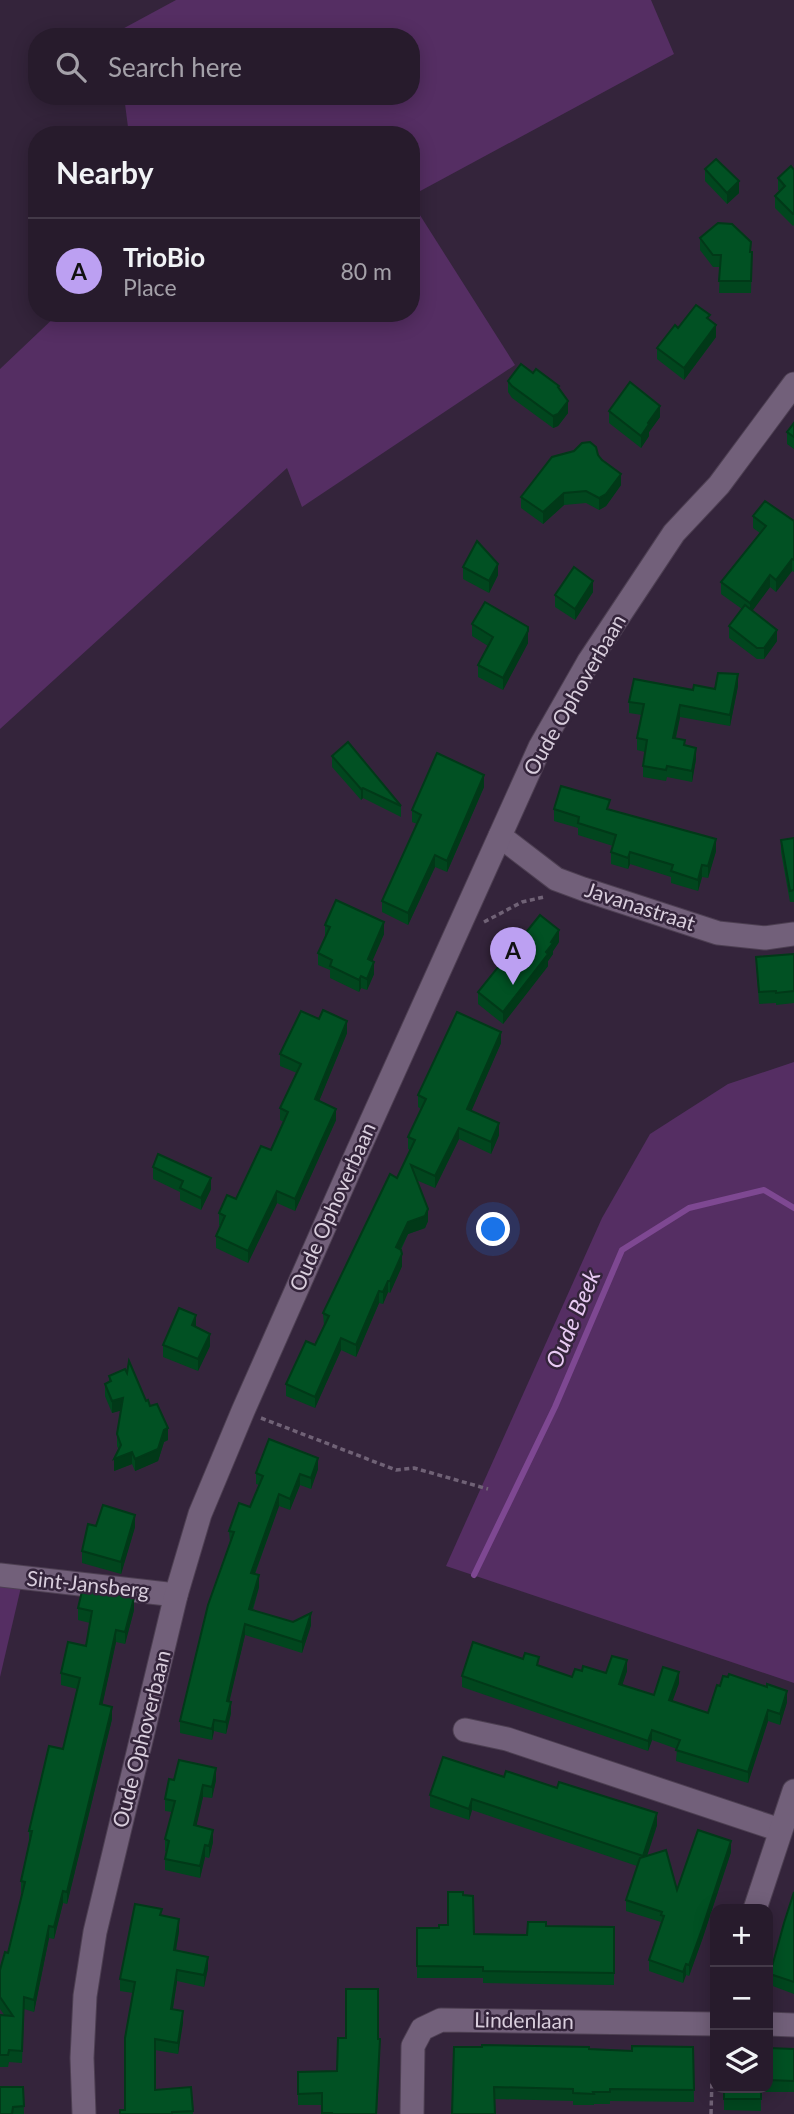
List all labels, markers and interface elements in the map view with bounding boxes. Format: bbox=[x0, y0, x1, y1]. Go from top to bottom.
search box bbox=[28, 28, 420, 105]
icon: search bbox=[52, 48, 90, 86]
text: Search here bbox=[108, 51, 242, 83]
text: Nearby bbox=[56, 154, 154, 190]
text: TrioBio bbox=[123, 241, 205, 273]
text: A bbox=[71, 257, 87, 285]
text: 80 m bbox=[341, 257, 392, 285]
text: Place bbox=[123, 273, 177, 301]
street label: Oude Ophoverbaan bbox=[517, 609, 630, 779]
street label: Javanastraat bbox=[582, 876, 699, 935]
pin: A bbox=[490, 927, 536, 985]
street label: Oude Ophoverbaan bbox=[283, 1118, 380, 1295]
your location bbox=[476, 1212, 510, 1246]
water label: Oude Beek bbox=[539, 1264, 606, 1372]
street label: Sint-Jansberg bbox=[26, 1565, 151, 1602]
street label: Oude Ophoverbaan bbox=[106, 1647, 175, 1830]
map controls bbox=[710, 1904, 773, 2093]
button: + bbox=[710, 1904, 773, 1967]
button: − bbox=[710, 1967, 773, 2030]
street label: Lindenlaan bbox=[474, 2006, 574, 2033]
button: layers bbox=[710, 2030, 773, 2093]

